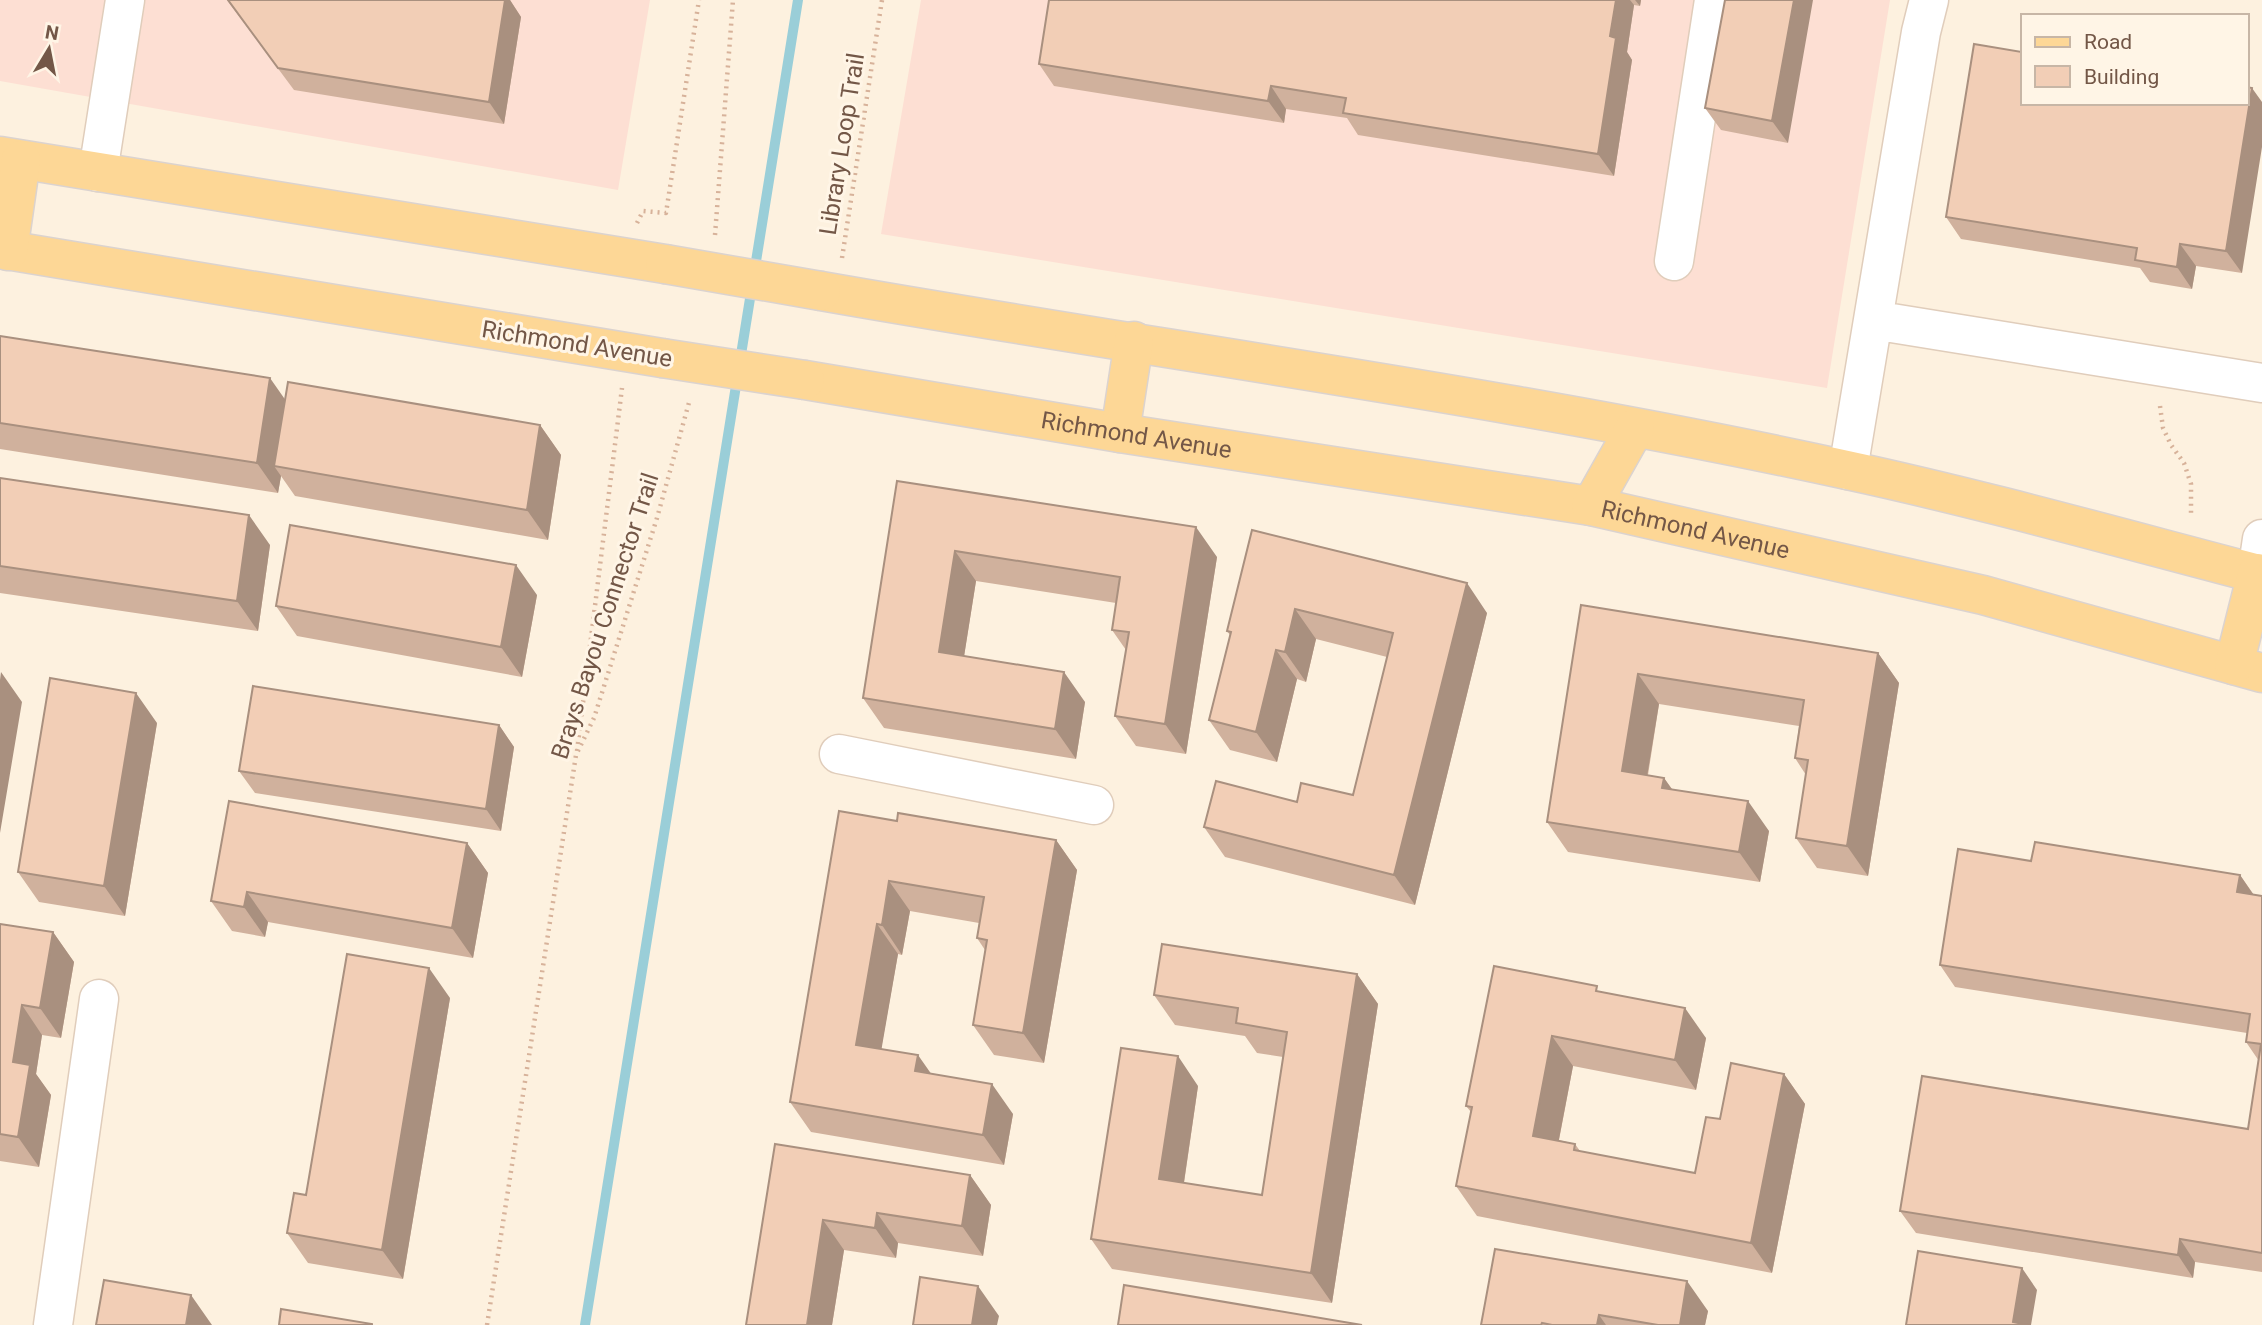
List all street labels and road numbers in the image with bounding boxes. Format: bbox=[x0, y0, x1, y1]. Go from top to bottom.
street label: Library Loop Trail bbox=[814, 51, 870, 237]
street label: Richmond Avenue bbox=[480, 315, 674, 373]
street label: Richmond Avenue bbox=[1039, 406, 1234, 464]
street label: Brays Bayou Connector Trail bbox=[545, 470, 665, 762]
street label: Richmond Avenue bbox=[1598, 495, 1792, 565]

